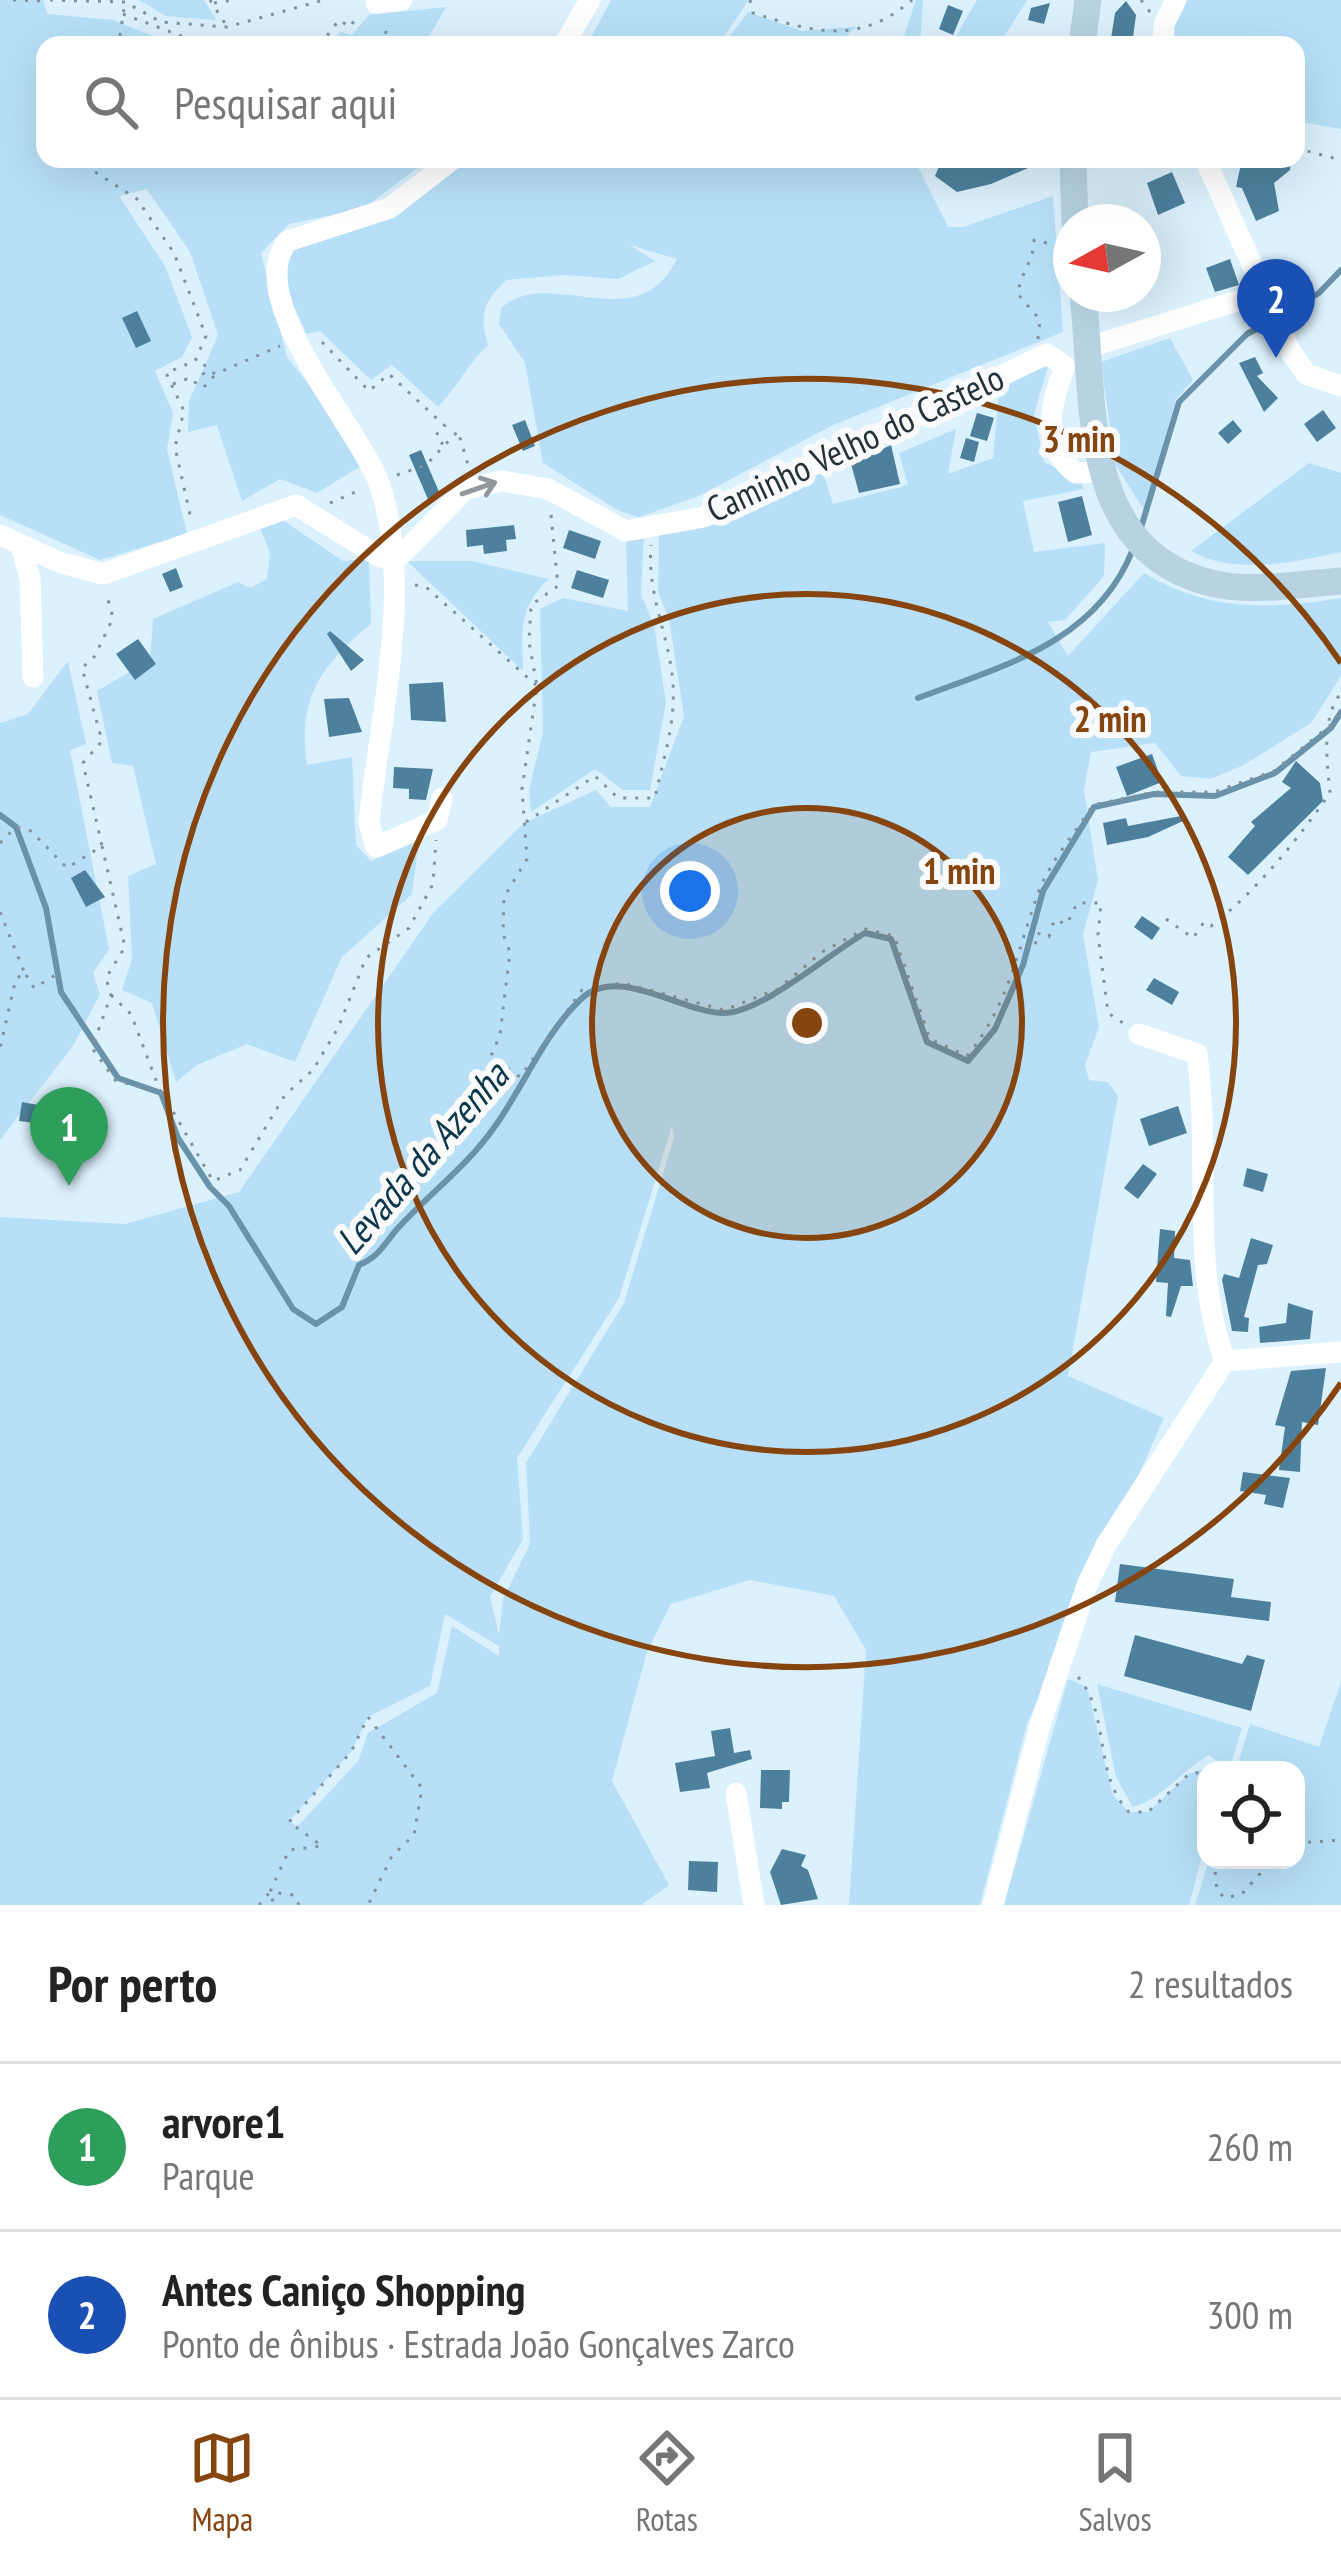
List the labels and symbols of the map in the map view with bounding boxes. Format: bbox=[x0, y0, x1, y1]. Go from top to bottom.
north arrow bbox=[1053, 204, 1161, 312]
pin: 2 bbox=[1237, 259, 1315, 358]
street label: Caminho Velho do Castelo bbox=[699, 353, 1011, 532]
text: 3 min bbox=[1043, 415, 1115, 462]
one-way arrow bbox=[460, 476, 497, 497]
text: 2 min bbox=[1074, 695, 1146, 742]
text: 1 min bbox=[923, 847, 995, 894]
your location bbox=[660, 861, 720, 921]
centre of rings bbox=[786, 1002, 828, 1044]
water label: Levada da Azenha bbox=[324, 1049, 521, 1264]
pin: 1 bbox=[30, 1087, 108, 1186]

